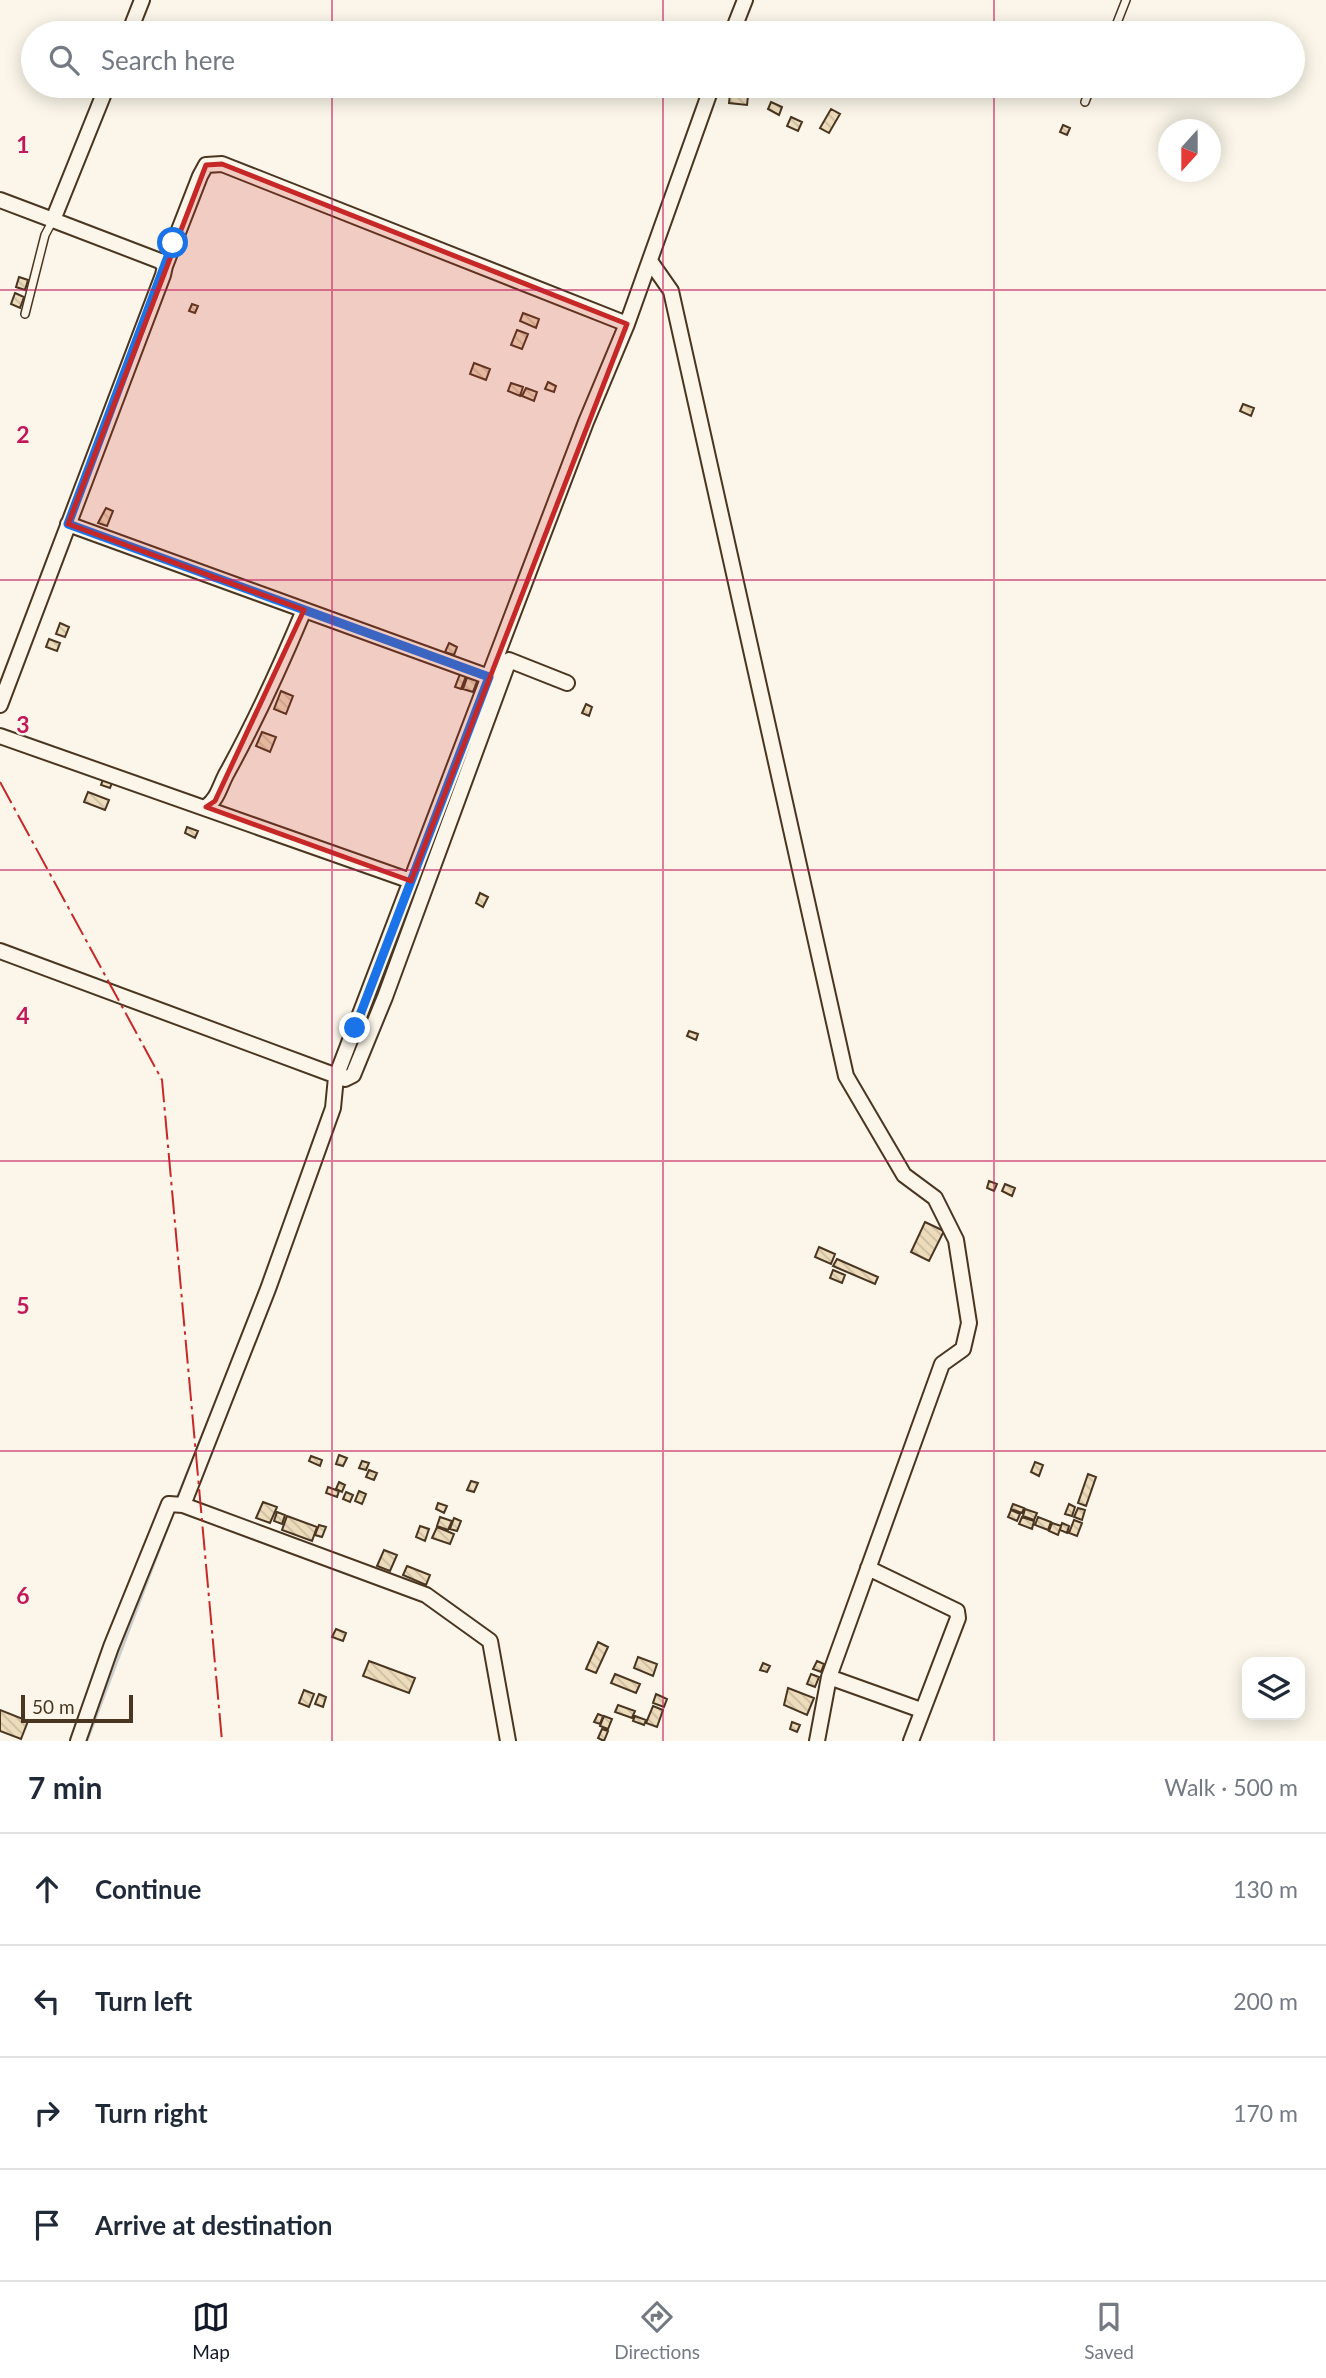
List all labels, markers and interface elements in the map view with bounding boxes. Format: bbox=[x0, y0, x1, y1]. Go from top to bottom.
search box bbox=[21, 21, 1305, 98]
icon: search bbox=[45, 41, 83, 79]
text: Search here bbox=[101, 44, 235, 76]
north arrow bbox=[1158, 119, 1221, 182]
text: 1 bbox=[16, 130, 30, 158]
route start bbox=[157, 227, 188, 258]
text: 2 bbox=[16, 420, 30, 448]
text: 3 bbox=[16, 710, 30, 738]
text: 4 bbox=[16, 1001, 30, 1029]
route end bbox=[339, 1012, 370, 1043]
text: 5 bbox=[16, 1291, 30, 1319]
text: 6 bbox=[16, 1581, 30, 1609]
map controls bbox=[1242, 1657, 1305, 1720]
button: layers bbox=[1242, 1657, 1305, 1720]
scale bar bbox=[21, 1692, 133, 1724]
text: 50 m bbox=[32, 1695, 75, 1718]
text: 7 min bbox=[28, 1769, 102, 1805]
text: Walk · 500 m bbox=[1164, 1773, 1298, 1801]
icon: ahead bbox=[28, 1870, 66, 1908]
text: Continue bbox=[95, 1873, 201, 1905]
text: 130 m bbox=[1233, 1875, 1298, 1903]
icon: left bbox=[28, 1982, 66, 2020]
text: Turn left bbox=[95, 1985, 192, 2017]
text: 200 m bbox=[1233, 1987, 1298, 2015]
icon: right bbox=[28, 2094, 66, 2132]
text: Turn right bbox=[95, 2097, 208, 2129]
text: 170 m bbox=[1233, 2099, 1298, 2127]
icon: arrive bbox=[28, 2206, 66, 2244]
text: Arrive at destination bbox=[95, 2209, 332, 2241]
tab: Map bbox=[192, 2298, 230, 2363]
tab: Directions bbox=[614, 2298, 700, 2363]
tab: Saved bbox=[1084, 2298, 1134, 2363]

